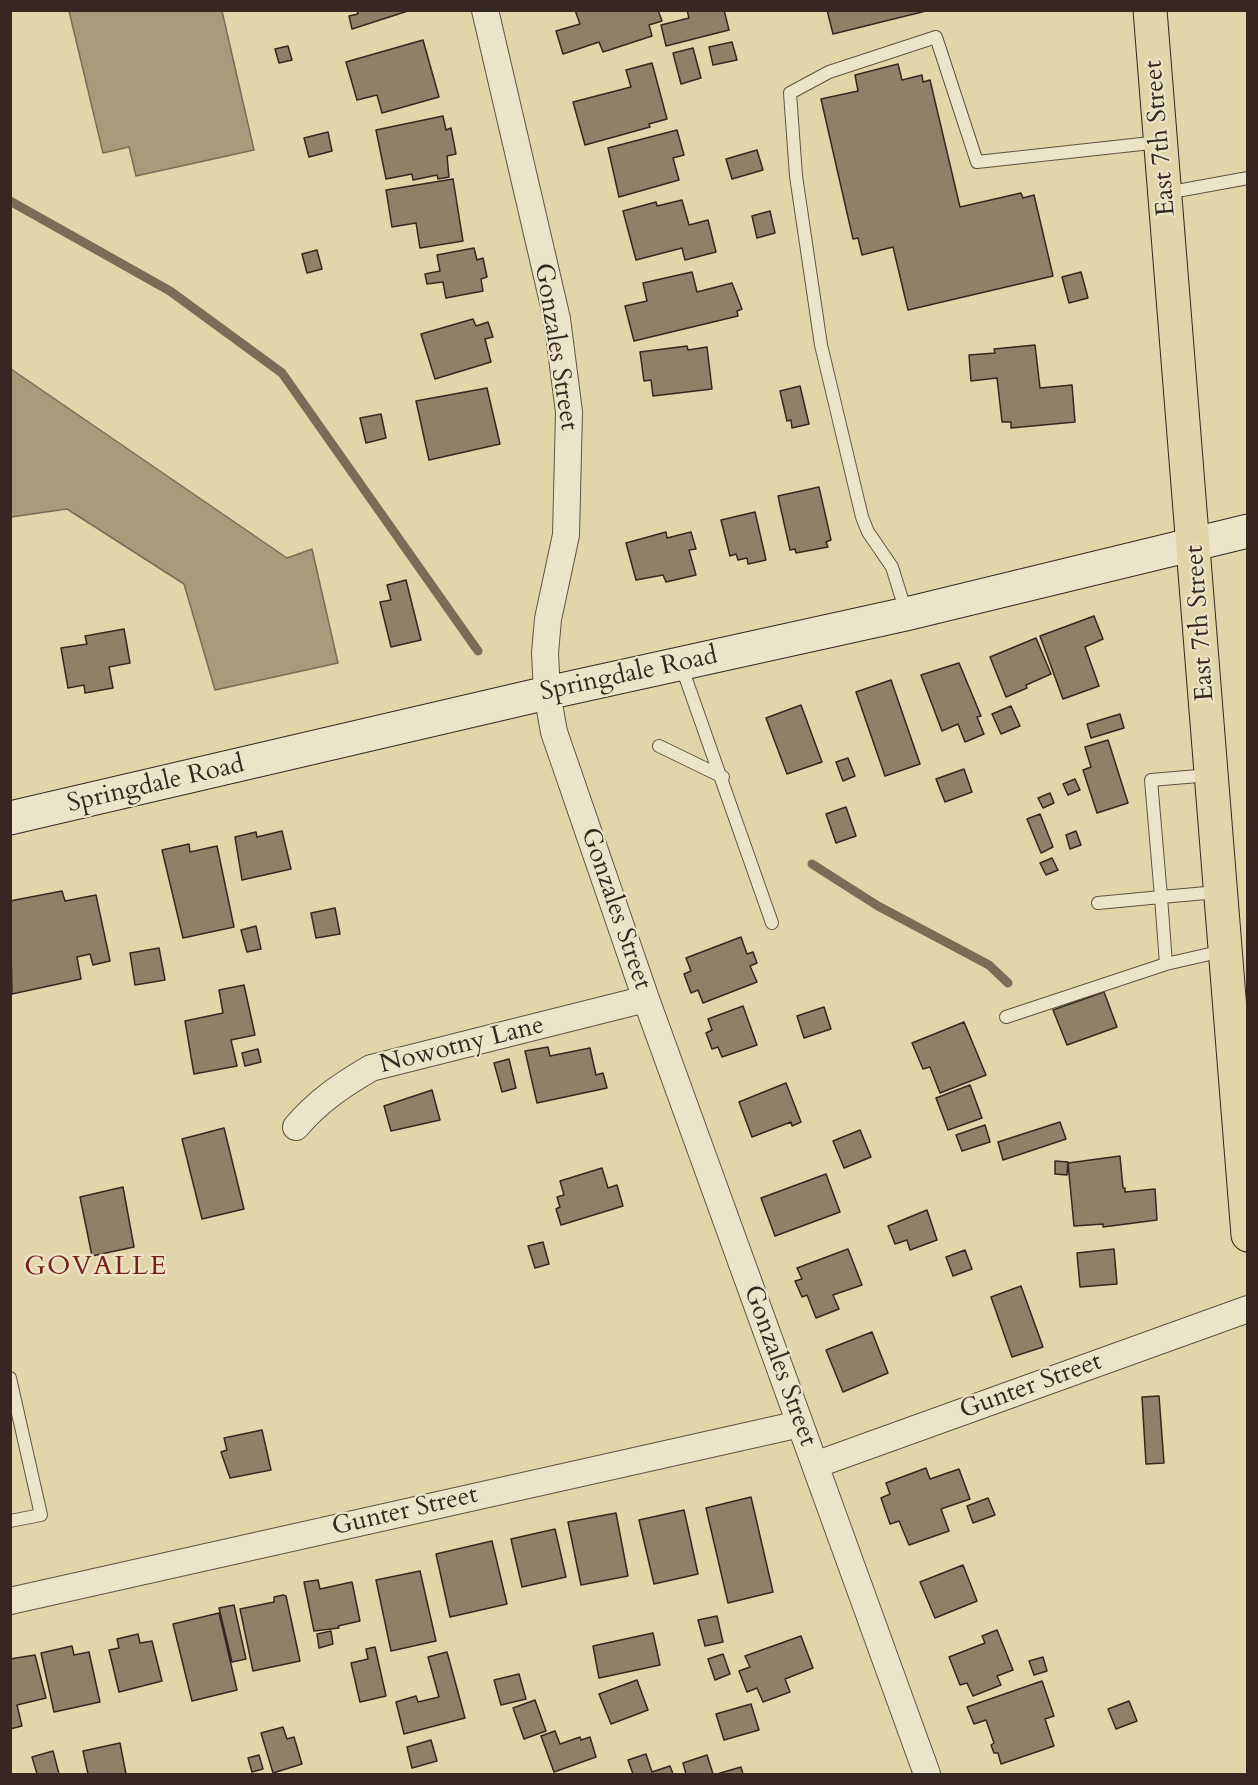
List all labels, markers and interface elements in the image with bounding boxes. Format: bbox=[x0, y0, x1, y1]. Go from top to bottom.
street label: East 7th Street bbox=[1139, 59, 1183, 217]
street label: Gonzales Street bbox=[526, 261, 584, 433]
street label: East 7th Street bbox=[1180, 544, 1222, 702]
street label: Springdale Road bbox=[537, 641, 721, 709]
street label: Springdale Road bbox=[64, 749, 248, 821]
street label: Gonzales Street bbox=[573, 824, 657, 994]
street label: Nowotny Lane bbox=[377, 1010, 547, 1082]
district label: GOVALLE bbox=[24, 1252, 168, 1284]
street label: Gonzales Street bbox=[735, 1281, 823, 1451]
street label: Gunter Street bbox=[956, 1347, 1106, 1427]
street label: Gunter Street bbox=[329, 1480, 481, 1544]

